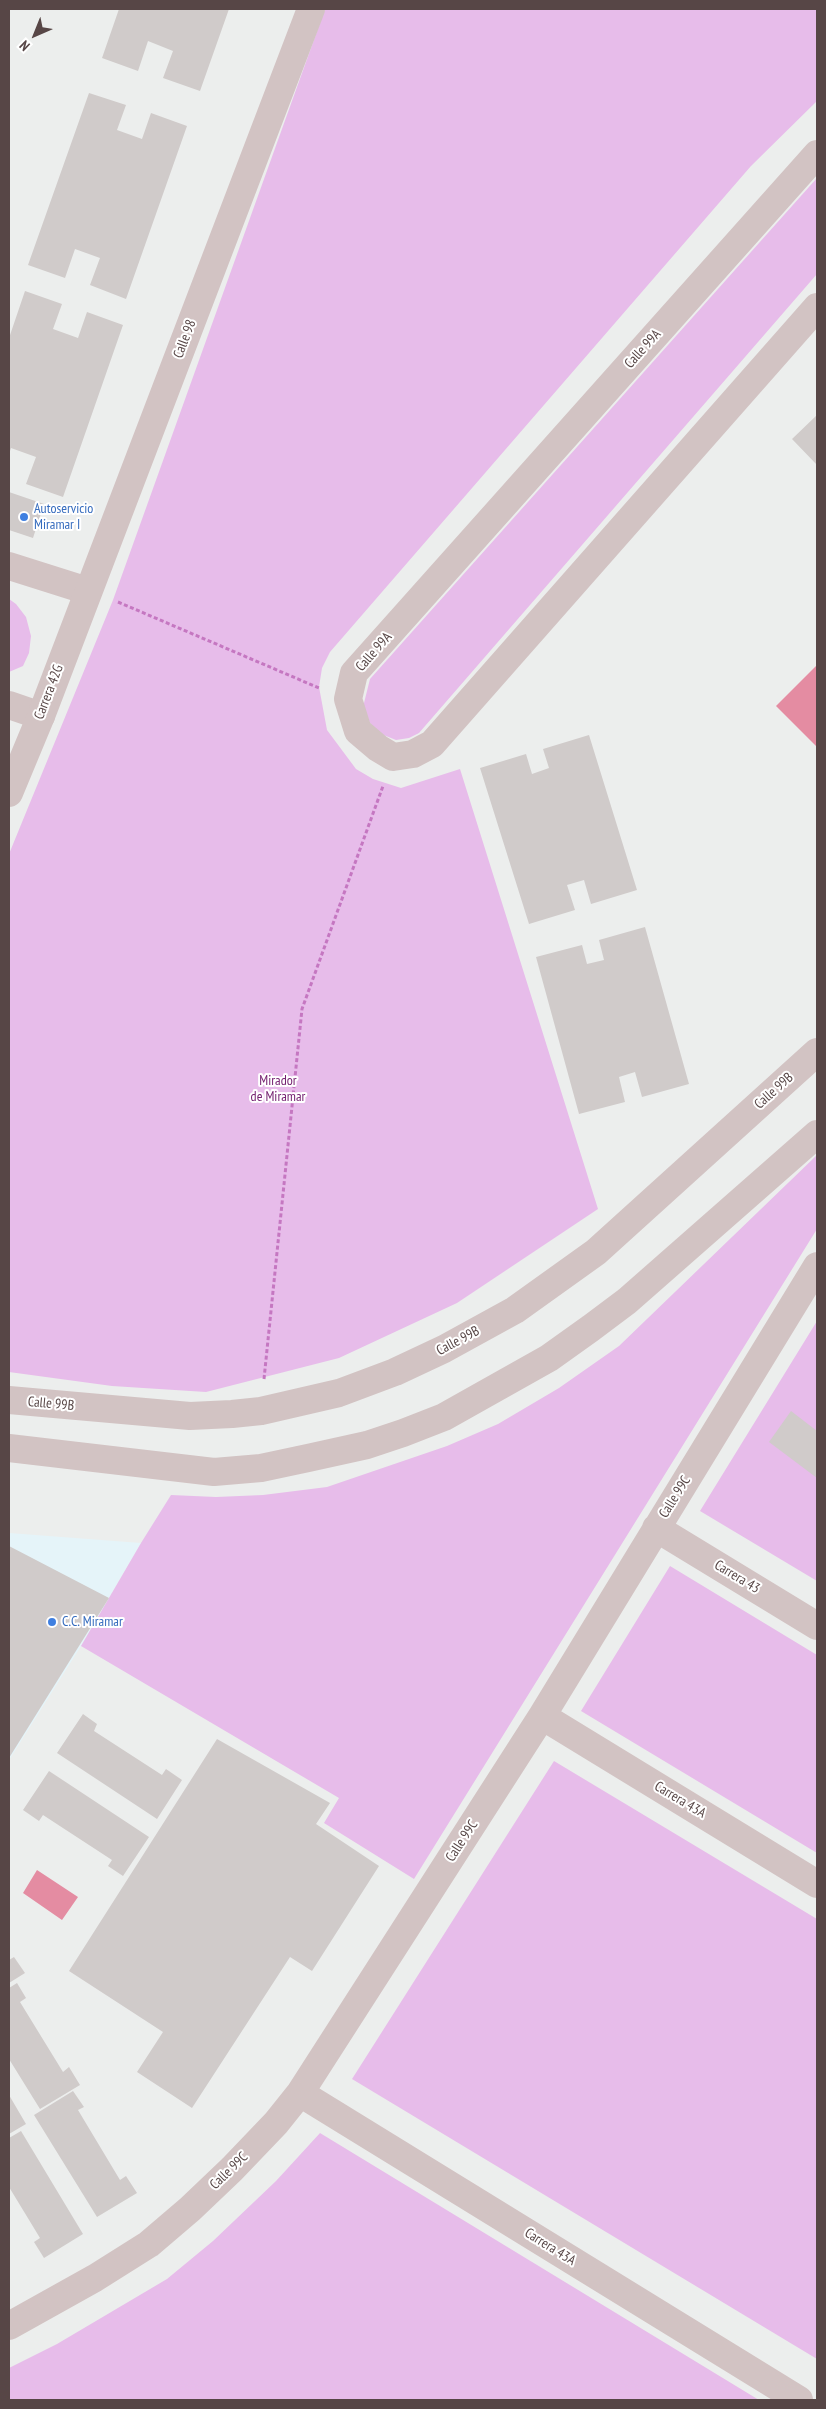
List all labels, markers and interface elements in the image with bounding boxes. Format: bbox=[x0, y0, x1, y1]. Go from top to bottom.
north arrow bbox=[10, 10, 60, 60]
text: N bbox=[16, 37, 34, 55]
street label: Calle 98 bbox=[170, 317, 200, 361]
street label: Calle 99A bbox=[621, 326, 665, 372]
place label: Autoservicio Miramar I bbox=[34, 501, 93, 534]
marker: Autoservicio Miramar I bbox=[18, 511, 30, 523]
street label: Calle 99A bbox=[352, 629, 396, 675]
street label: Carrera 42G bbox=[31, 662, 67, 722]
street label: Calle 99B bbox=[751, 1069, 797, 1113]
park label: Mirador de Miramar bbox=[251, 1073, 305, 1106]
street label: Calle 99B bbox=[434, 1323, 482, 1359]
street label: Calle 99B bbox=[27, 1394, 75, 1414]
street label: Calle 99C bbox=[656, 1473, 694, 1521]
street label: Carrera 43 bbox=[711, 1557, 763, 1597]
place label: C.C. Miramar bbox=[62, 1614, 123, 1630]
marker: C.C. Miramar bbox=[46, 1616, 58, 1628]
street label: Carrera 43A bbox=[651, 1778, 709, 1822]
street label: Calle 99C bbox=[442, 1817, 482, 1865]
street label: Calle 99C bbox=[207, 2149, 251, 2193]
street label: Carrera 43A bbox=[521, 2225, 579, 2269]

